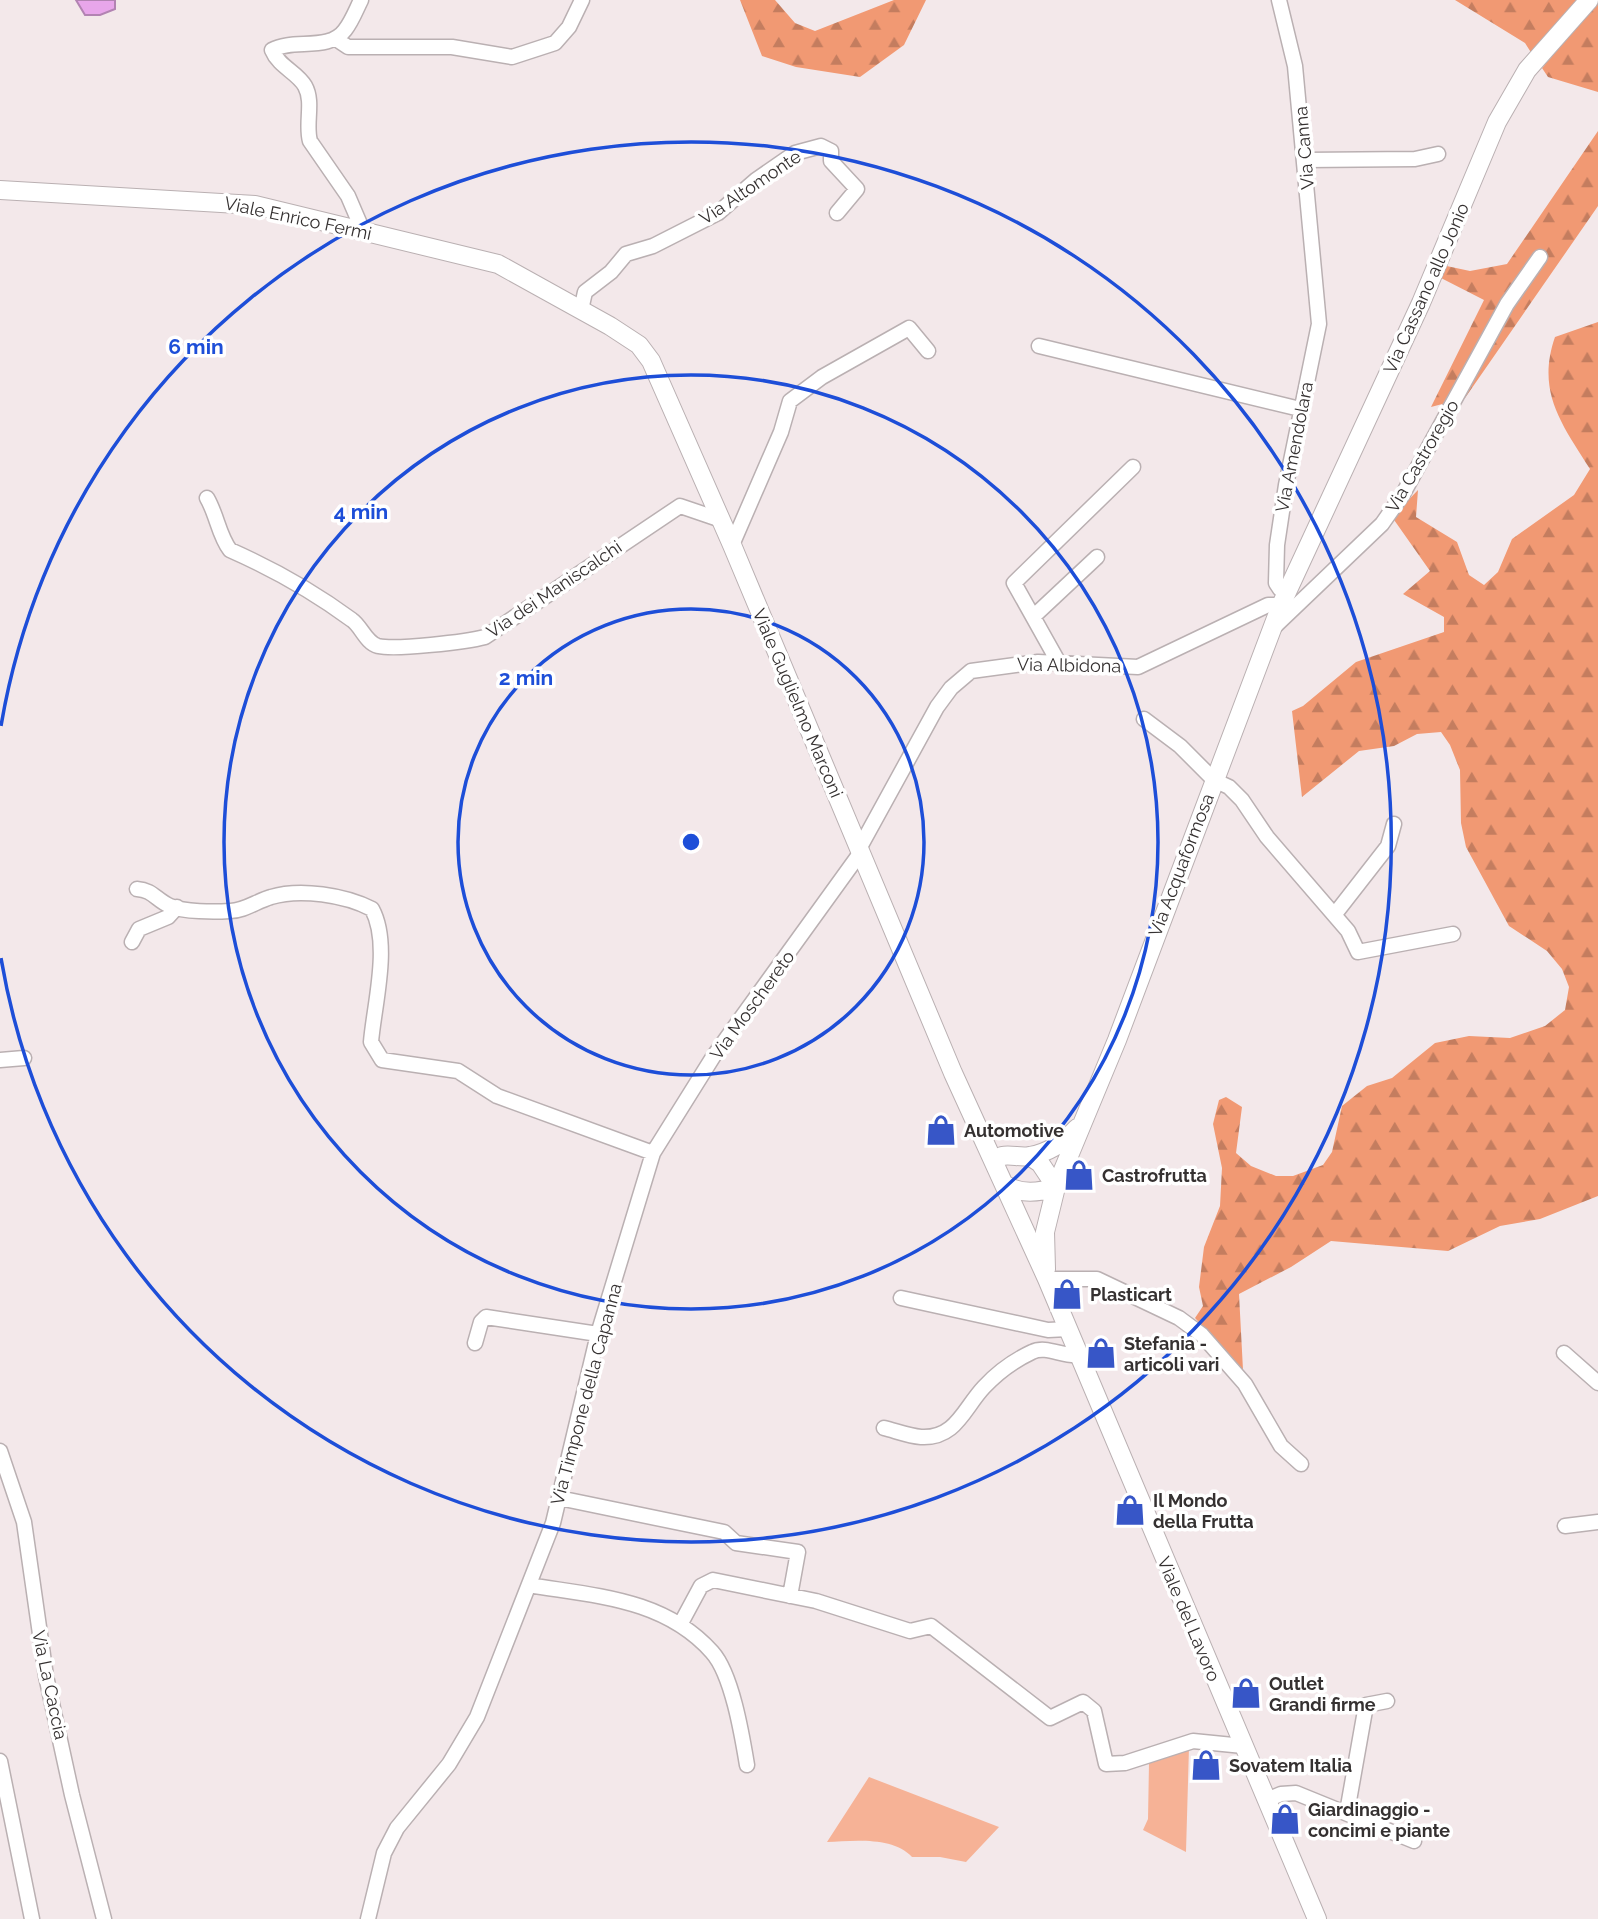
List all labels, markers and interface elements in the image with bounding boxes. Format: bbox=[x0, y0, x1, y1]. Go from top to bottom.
street label: Via Canna bbox=[1290, 105, 1318, 191]
street label: Via Altomonte bbox=[695, 145, 805, 229]
street label: Viale Enrico Fermi bbox=[222, 192, 374, 244]
street label: Via Cassano allo Jonio bbox=[1379, 199, 1473, 377]
text: 6 min bbox=[168, 334, 224, 359]
street label: Via Amendolara bbox=[1271, 380, 1317, 514]
street label: Via Castroregio bbox=[1381, 396, 1463, 516]
text: 4 min bbox=[334, 499, 388, 524]
street label: Via dei Maniscalchi bbox=[482, 536, 626, 642]
street label: Viale Guglielmo Marconi bbox=[749, 605, 847, 801]
street label: Via Albidona bbox=[1017, 654, 1121, 676]
text: 2 min bbox=[499, 665, 553, 690]
street label: Via Acquaformosa bbox=[1144, 790, 1218, 940]
centre of rings bbox=[679, 830, 703, 854]
street label: Via Moschereto bbox=[705, 946, 799, 1064]
shop icon: Automotive bbox=[924, 1113, 958, 1147]
place label: Automotive bbox=[964, 1120, 1064, 1141]
shop icon: Castrofrutta bbox=[1062, 1158, 1096, 1192]
place label: Castrofrutta bbox=[1102, 1165, 1207, 1186]
shop icon: Plasticart bbox=[1050, 1277, 1084, 1311]
street label: Via Timpone della Capanna bbox=[546, 1281, 626, 1507]
place label: Plasticart bbox=[1090, 1284, 1172, 1305]
place label: Stefania - articoli vari bbox=[1124, 1333, 1219, 1375]
shop icon: Stefania - articoli vari bbox=[1084, 1336, 1118, 1370]
place label: Il Mondo della Frutta bbox=[1153, 1490, 1254, 1532]
shop icon: Il Mondo della Frutta bbox=[1113, 1493, 1147, 1527]
street label: Viale del Lavoro bbox=[1153, 1553, 1225, 1685]
street label: Via La Caccia bbox=[28, 1629, 72, 1741]
place label: Outlet Grandi firme bbox=[1269, 1673, 1376, 1715]
shop icon: Outlet Grandi firme bbox=[1229, 1676, 1263, 1710]
shop icon: Sovatem Italia bbox=[1189, 1748, 1223, 1782]
place label: Sovatem Italia bbox=[1229, 1755, 1352, 1776]
place label: Giardinaggio - concimi e piante bbox=[1308, 1799, 1450, 1841]
shop icon: Giardinaggio - concimi e piante bbox=[1268, 1802, 1302, 1836]

